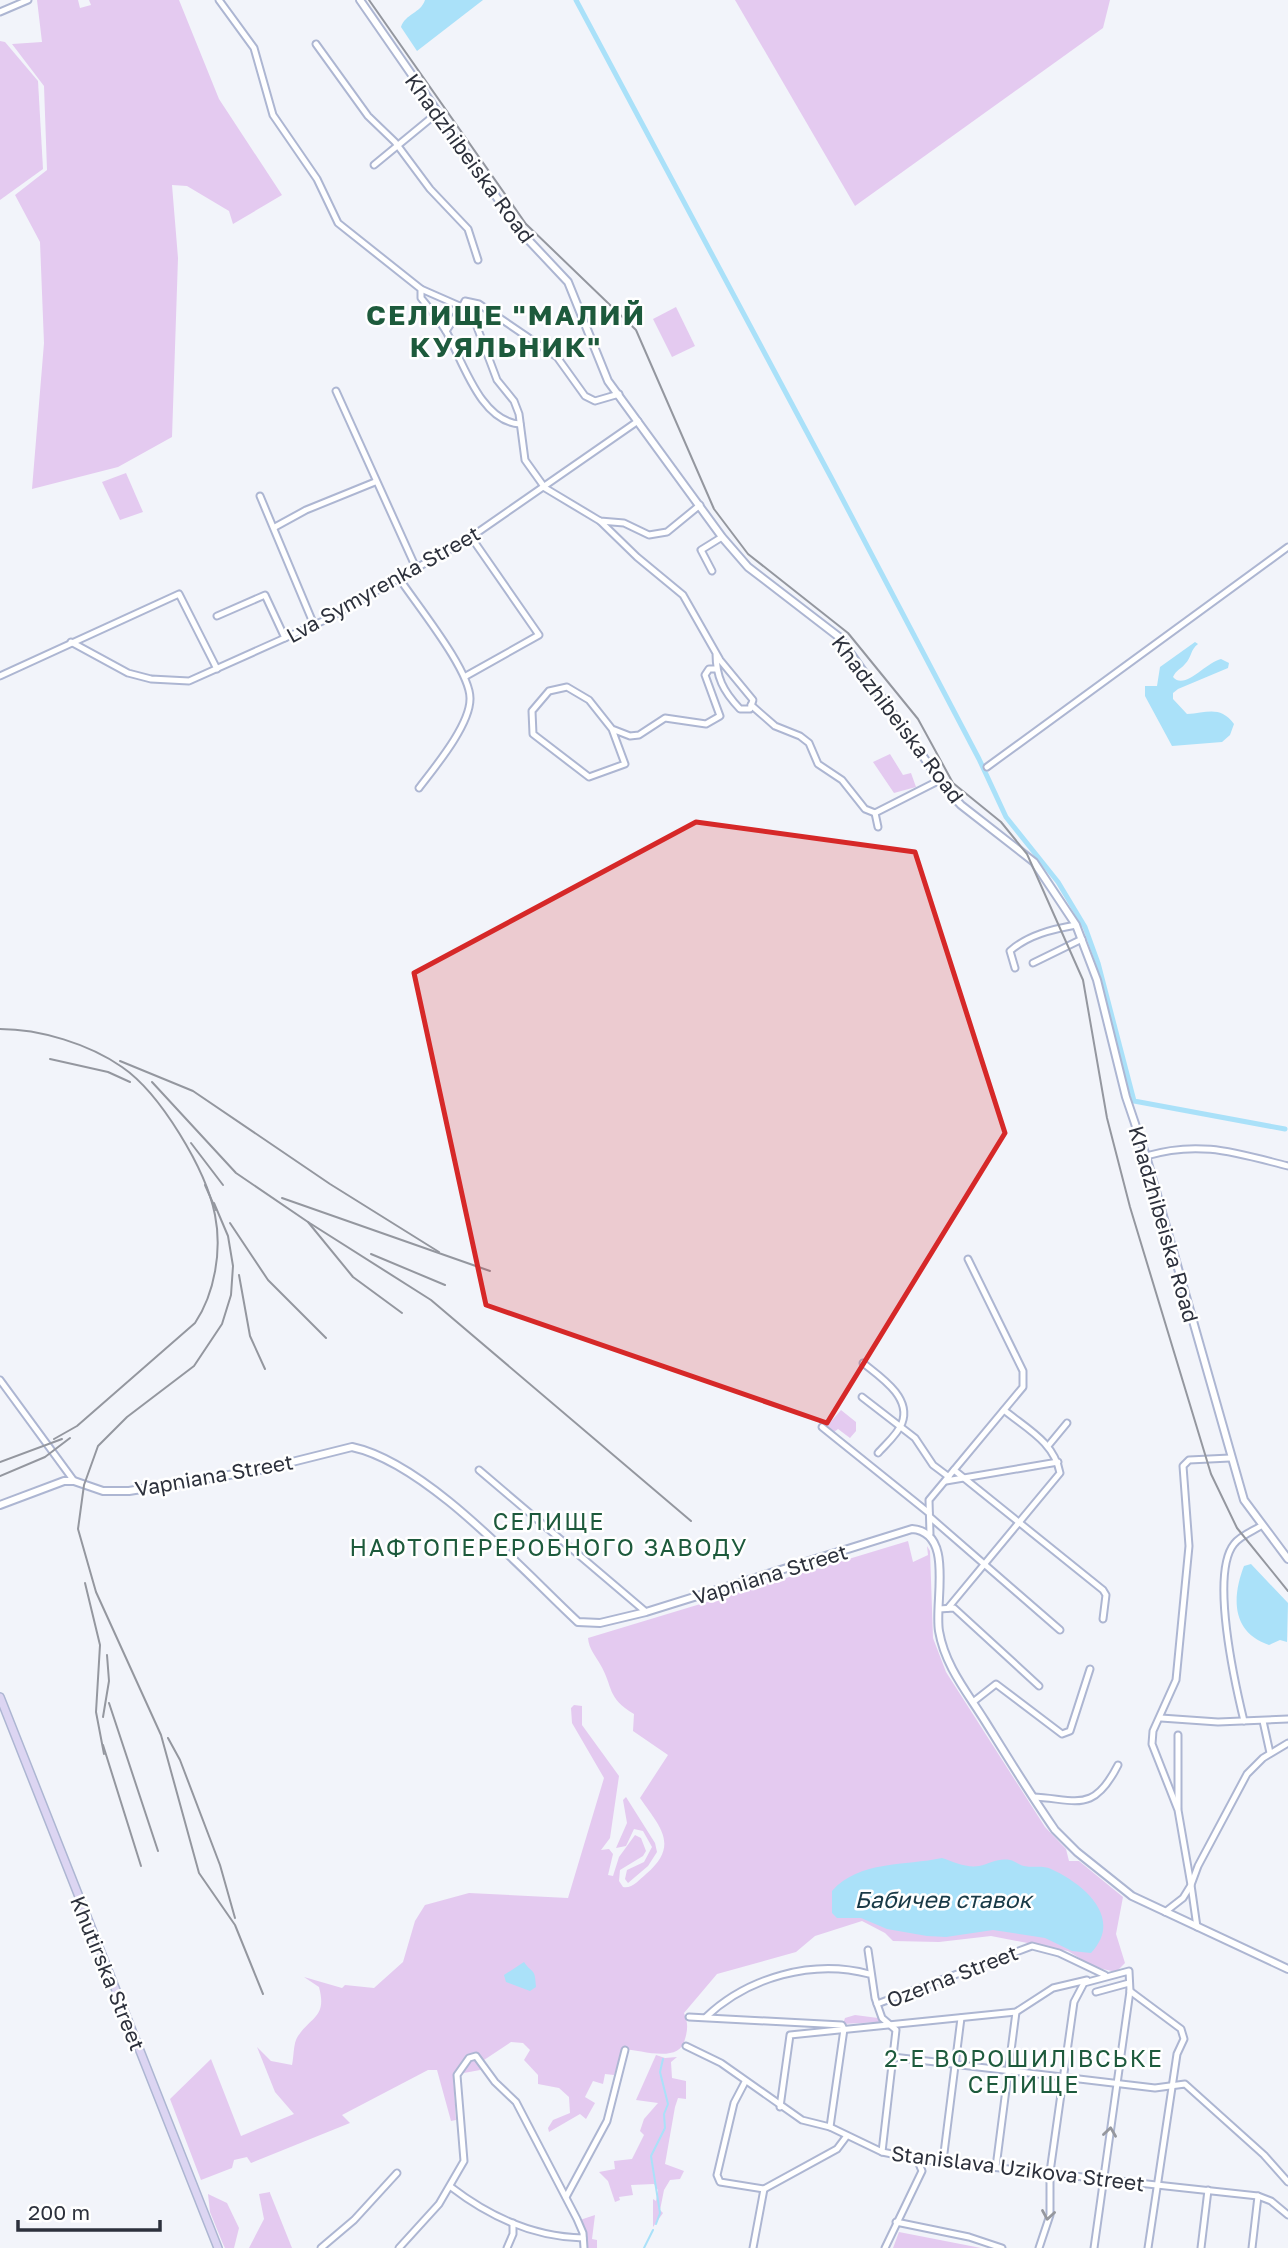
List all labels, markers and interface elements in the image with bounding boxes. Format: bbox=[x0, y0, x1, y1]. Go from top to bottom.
street label: Khadzhibeiska Road bbox=[400, 68, 540, 248]
district label: СЕЛИЩЕ "МАЛИЙ КУЯЛЬНИК" bbox=[366, 298, 646, 363]
street label: Lva Symyrenka Street bbox=[282, 520, 484, 648]
street label: Khadzhibeiska Road bbox=[826, 630, 970, 808]
street label: Khadzhibeiska Road bbox=[1123, 1123, 1205, 1325]
street label: Vapniana Street bbox=[133, 1448, 295, 1502]
district label: СЕЛИЩЕ НАФТОПЕРЕРОБНОГО ЗАВОДУ bbox=[350, 1507, 748, 1561]
street label: Vapniana Street bbox=[690, 1538, 850, 1610]
water label: Бабичев ставок bbox=[854, 1885, 1034, 1913]
street label: Khutirska Street bbox=[65, 1892, 151, 2054]
street label: Ozerna Street bbox=[883, 1939, 1021, 2013]
district label: 2-Е ВОРОШИЛІВСЬКЕ СЕЛИЩЕ bbox=[884, 2044, 1164, 2098]
one-way arrow bbox=[1102, 2126, 1117, 2138]
street label: Stanislava Uzikova Street bbox=[890, 2140, 1146, 2196]
scale bar bbox=[18, 2188, 159, 2232]
text: 200 m bbox=[28, 2199, 90, 2225]
one-way arrow bbox=[1041, 2209, 1056, 2221]

